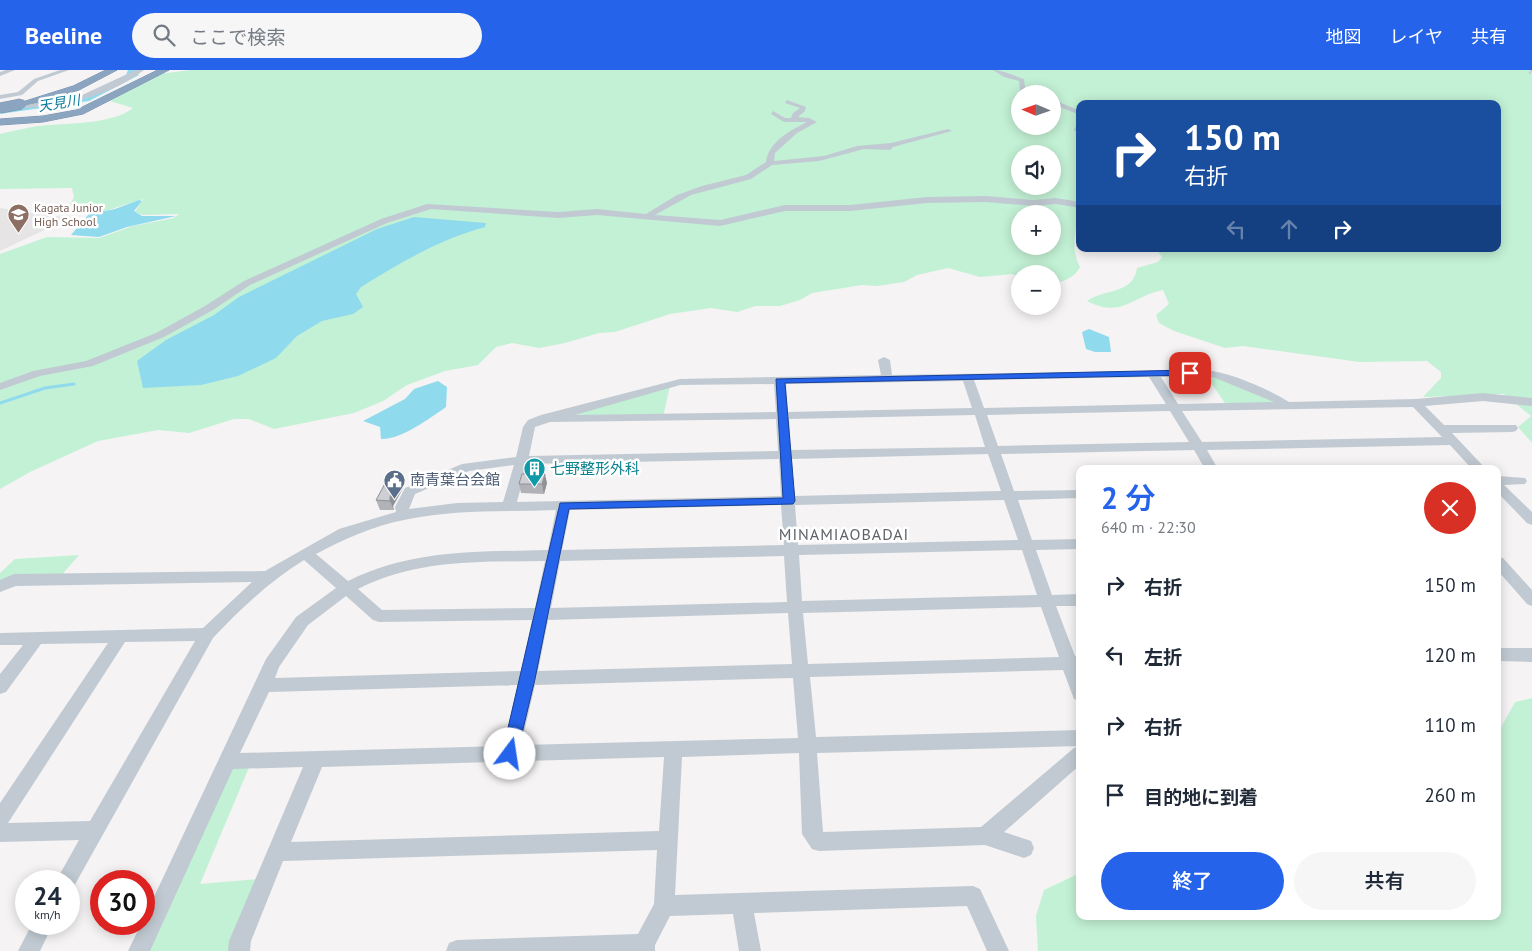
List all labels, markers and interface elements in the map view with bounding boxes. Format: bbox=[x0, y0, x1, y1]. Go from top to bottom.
search box bbox=[132, 13, 482, 58]
text: Beeline bbox=[25, 20, 102, 51]
icon: search bbox=[150, 21, 178, 49]
text: ここで検索 bbox=[190, 25, 285, 49]
text: 地図 bbox=[1326, 25, 1362, 48]
text: レイヤ bbox=[1390, 25, 1443, 48]
text: 共有 bbox=[1471, 25, 1507, 48]
north arrow bbox=[1011, 85, 1061, 135]
map controls bbox=[1011, 85, 1061, 315]
water label: 天見川 bbox=[37, 91, 83, 115]
text: 150 m bbox=[1184, 114, 1281, 160]
icon: right bbox=[1101, 120, 1166, 185]
button: sound bbox=[1011, 145, 1061, 195]
text: 右折 bbox=[1184, 162, 1228, 190]
place label: Kagata Junior High School bbox=[34, 200, 103, 229]
school or university icon: Kagata Junior High School bbox=[6, 203, 30, 234]
button: + bbox=[1011, 205, 1061, 255]
icon: left bbox=[1222, 215, 1250, 243]
icon: ahead bbox=[1275, 215, 1303, 243]
icon: right bbox=[1328, 215, 1356, 243]
button: − bbox=[1011, 265, 1061, 315]
pin bbox=[1169, 352, 1211, 394]
icon: arrive bbox=[1176, 359, 1204, 387]
building icon: 七野整形外科 bbox=[522, 457, 546, 488]
place label: 七野整形外科 bbox=[550, 459, 640, 478]
public building icon: 南青葉台会館 bbox=[382, 468, 406, 499]
place label: 南青葉台会館 bbox=[410, 470, 500, 489]
text: 2 分 bbox=[1101, 478, 1156, 517]
button: close bbox=[1424, 482, 1476, 534]
text: 640 m · 22:30 bbox=[1101, 517, 1196, 537]
district label: MINAMIAOBADAI bbox=[779, 524, 909, 544]
icon: right bbox=[1101, 571, 1129, 599]
text: 150 m bbox=[1424, 573, 1476, 597]
text: 右折 bbox=[1144, 575, 1182, 599]
icon: left bbox=[1101, 641, 1129, 669]
text: 120 m bbox=[1424, 643, 1476, 667]
text: 左折 bbox=[1144, 645, 1182, 669]
icon: right bbox=[1101, 711, 1129, 739]
text: 110 m bbox=[1424, 713, 1476, 737]
text: 右折 bbox=[1144, 715, 1182, 739]
position arrow bbox=[483, 727, 535, 779]
icon: arrive bbox=[1101, 781, 1129, 809]
text: 260 m bbox=[1424, 783, 1476, 807]
text: 目的地に到着 bbox=[1144, 785, 1258, 809]
button: 終了 bbox=[1101, 852, 1284, 910]
button: 共有 bbox=[1294, 852, 1476, 910]
speed limit sign: 30 bbox=[90, 870, 155, 935]
text: 24 bbox=[33, 880, 62, 912]
text: km/h bbox=[34, 907, 61, 922]

